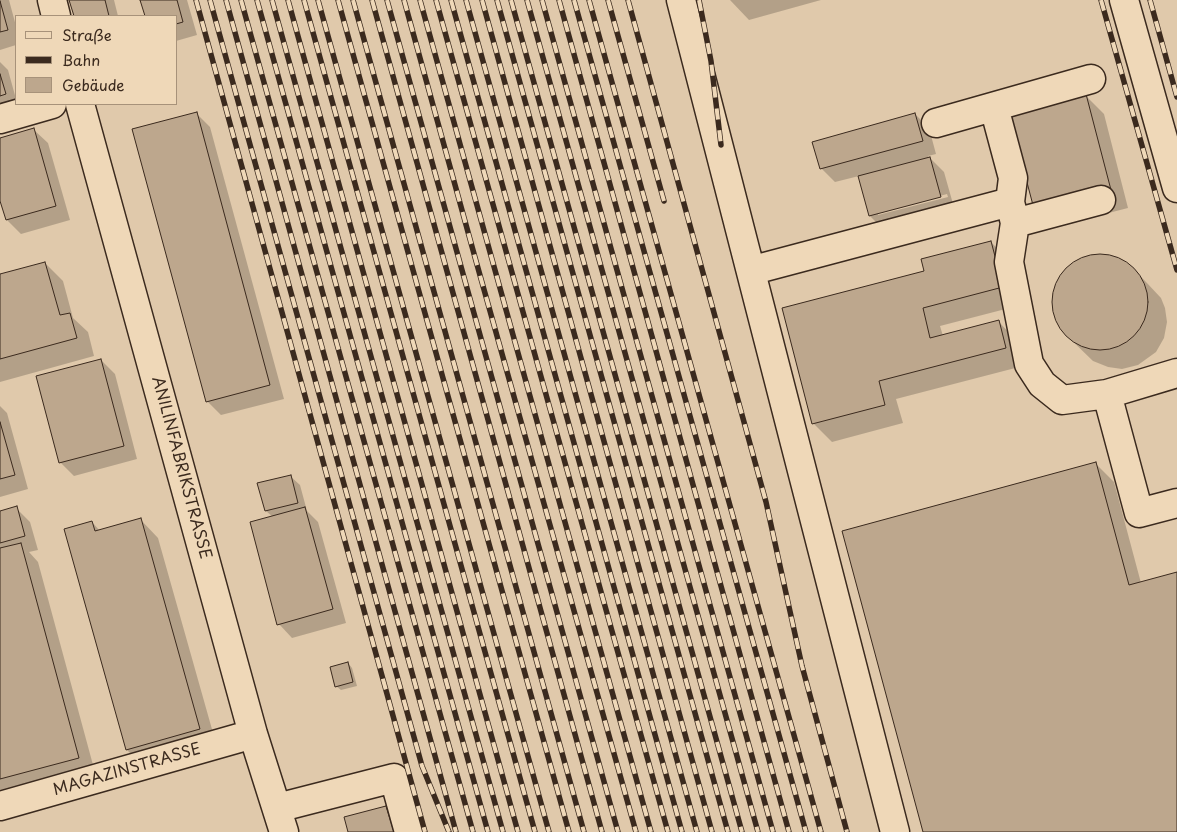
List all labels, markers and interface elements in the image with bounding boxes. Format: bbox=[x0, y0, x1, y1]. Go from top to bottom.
legend bbox=[15, 15, 178, 105]
text: Straße bbox=[62, 23, 112, 46]
text: Bahn bbox=[62, 48, 100, 71]
text: Gebäude bbox=[62, 73, 124, 96]
street label: ANILINFABRIKSTRASSE bbox=[147, 374, 215, 562]
street label: MAGAZINSTRASSE bbox=[51, 740, 203, 800]

